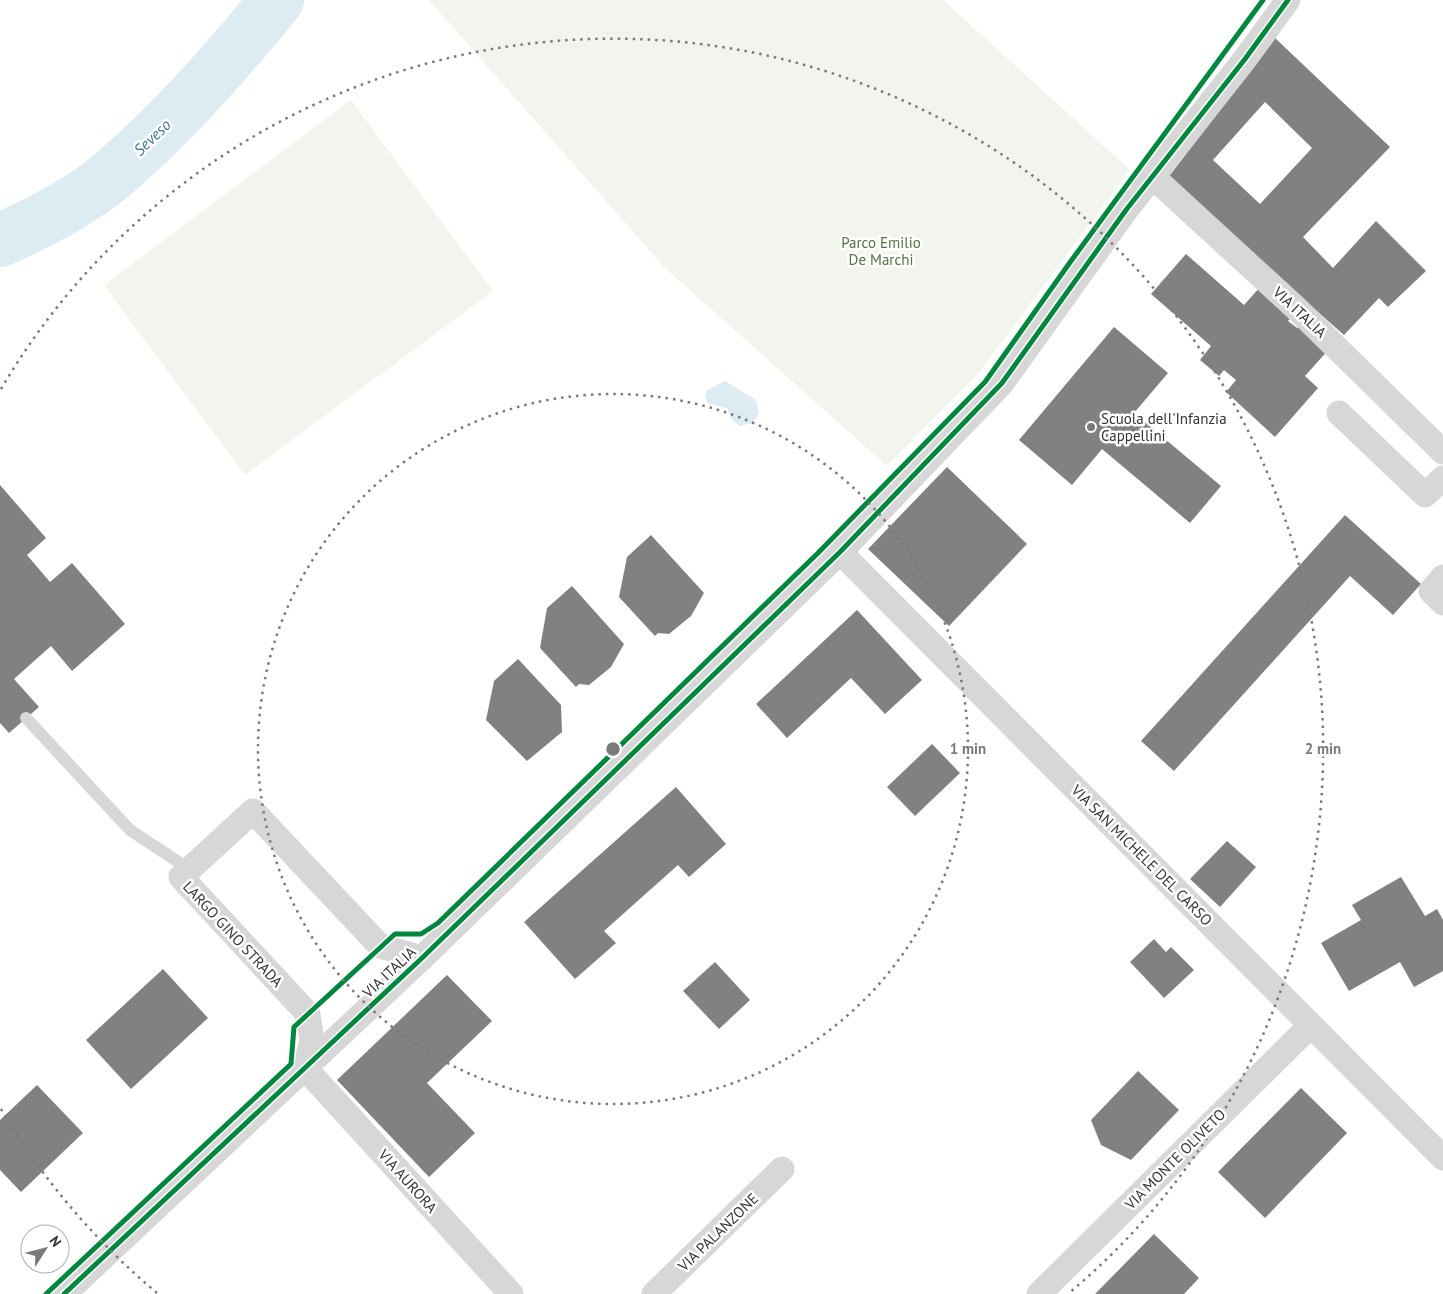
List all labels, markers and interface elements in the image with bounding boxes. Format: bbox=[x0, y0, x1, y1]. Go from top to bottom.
water label: Seveso bbox=[129, 114, 175, 160]
park label: Parco Emilio De Marchi bbox=[841, 233, 921, 269]
street label: VIA ITALIA bbox=[1269, 282, 1331, 342]
place label: Scuola dell'Infanzia Cappellini bbox=[1101, 409, 1227, 445]
marker: Scuola dell'Infanzia Cappellini bbox=[1085, 421, 1097, 433]
text: 1 min bbox=[950, 739, 986, 758]
text: 2 min bbox=[1305, 739, 1341, 758]
centre of rings bbox=[604, 740, 622, 758]
street label: VIA SAN MICHELE DEL CARSO bbox=[1067, 780, 1216, 929]
street label: LARGO GINO STRADA bbox=[179, 877, 287, 991]
street label: VIA ITALIA bbox=[358, 942, 420, 1002]
street label: VIA MONTE OLIVETO bbox=[1120, 1105, 1229, 1214]
street label: VIA AURORA bbox=[374, 1145, 442, 1217]
street label: VIA PALANZONE bbox=[673, 1189, 762, 1276]
north arrow bbox=[20, 1224, 70, 1274]
text: N bbox=[46, 1232, 66, 1250]

